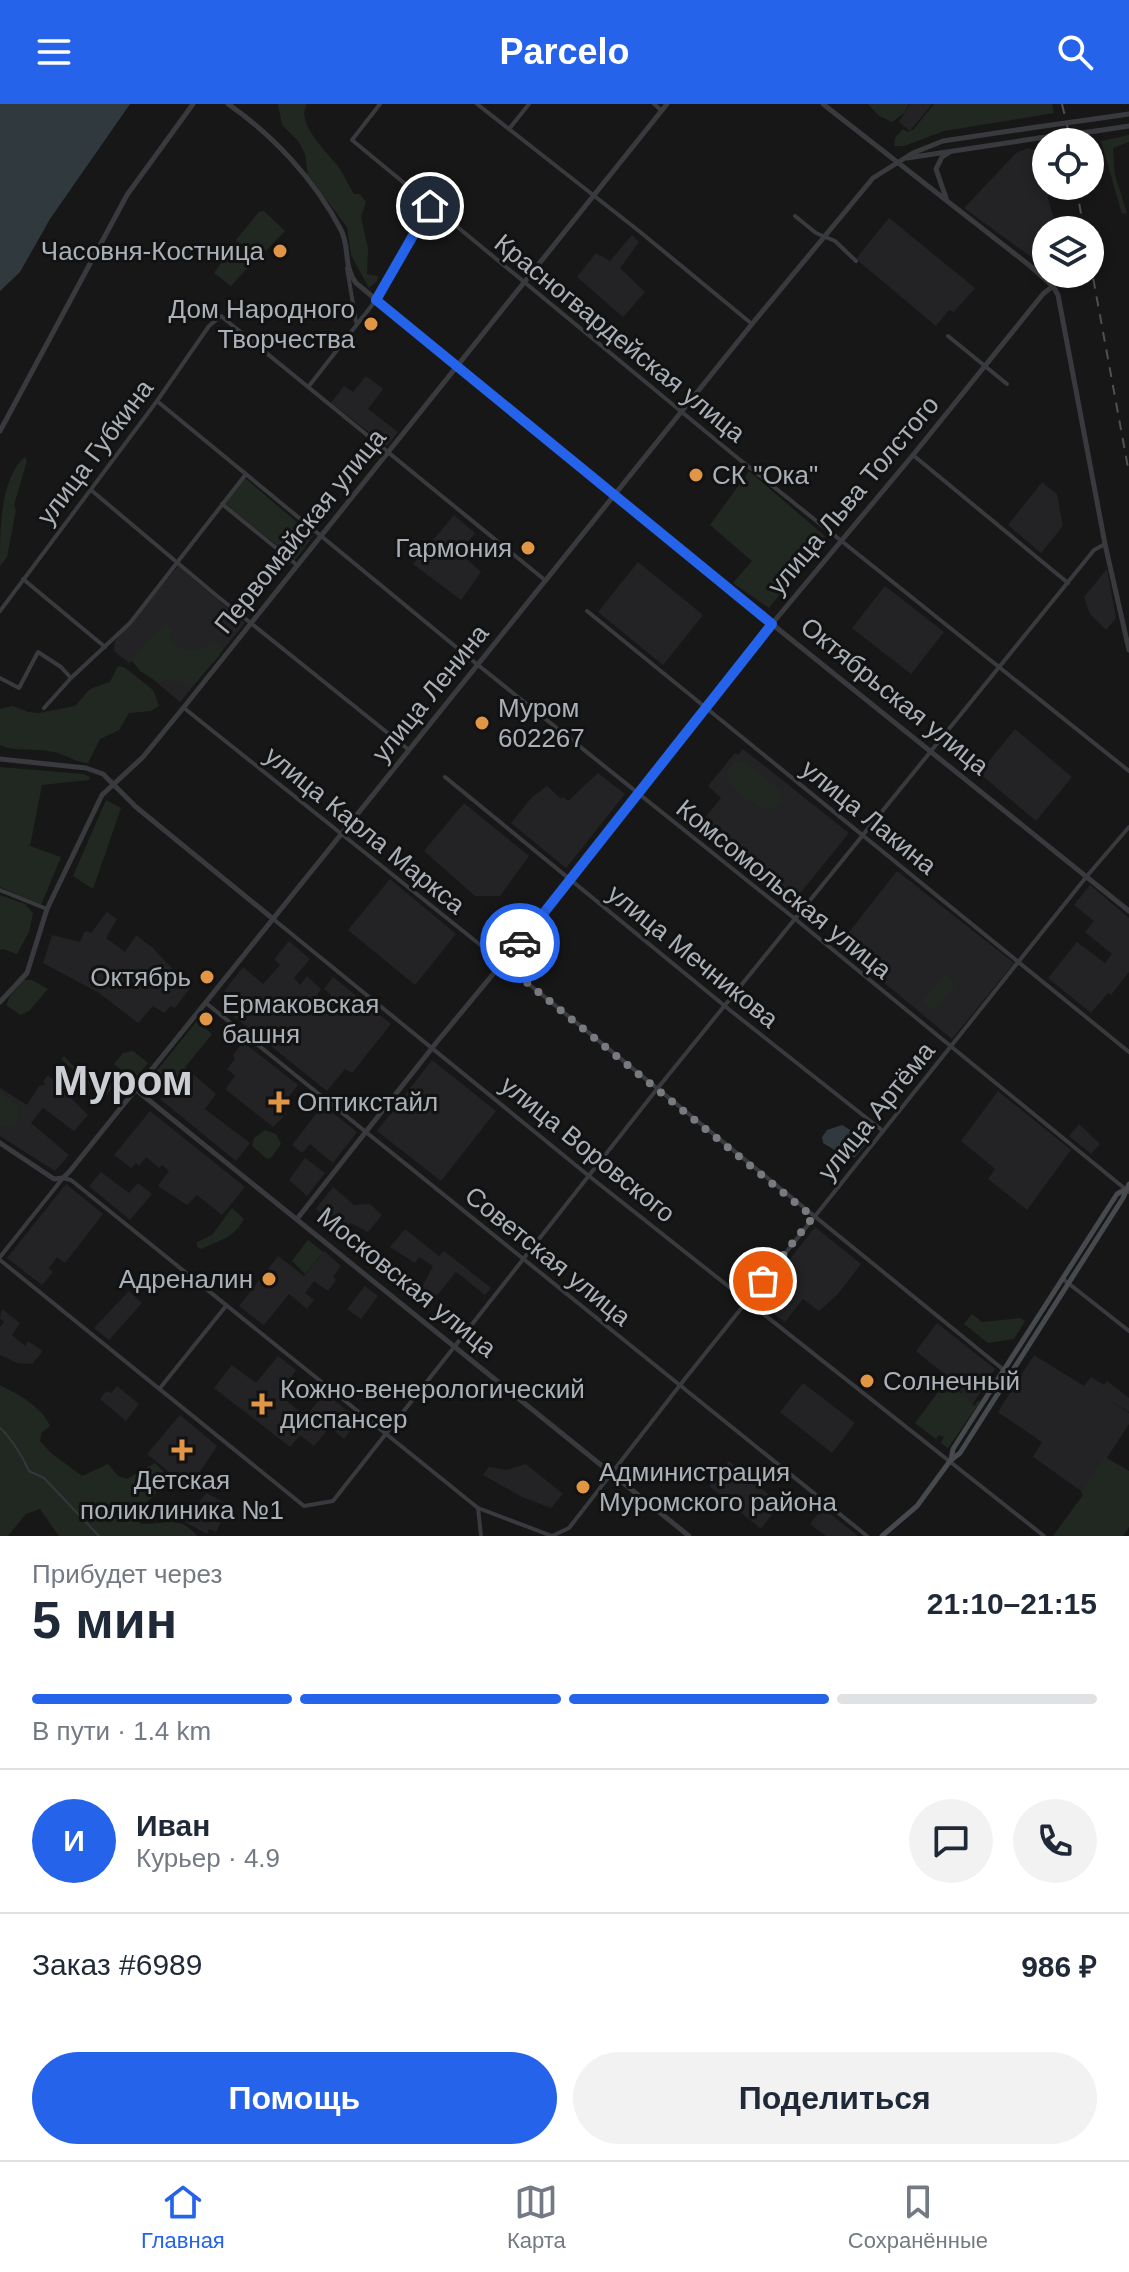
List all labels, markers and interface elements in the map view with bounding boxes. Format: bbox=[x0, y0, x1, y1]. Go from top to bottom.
icon: menu bbox=[32, 30, 76, 74]
icon: search bbox=[1053, 30, 1097, 74]
text: Parcelo bbox=[499, 31, 630, 72]
map controls bbox=[1032, 128, 1104, 288]
button: locate bbox=[1032, 128, 1104, 200]
pin bbox=[396, 172, 464, 240]
icon: home bbox=[408, 184, 452, 228]
button: layers bbox=[1032, 216, 1104, 288]
street label: Красногвардейская улица bbox=[489, 228, 752, 449]
place label: Часовня-Костница bbox=[41, 236, 265, 266]
marker: Часовня-Костница bbox=[271, 242, 289, 260]
place label: Дом Народного Творчества bbox=[169, 294, 356, 354]
marker: Дом Народного Творчества bbox=[362, 315, 380, 333]
street label: улица Губкина bbox=[31, 373, 160, 530]
street label: улица Льва Толстого bbox=[761, 390, 945, 600]
street label: Первомайская улица bbox=[208, 422, 392, 639]
place label: СК "Ока" bbox=[712, 460, 818, 490]
marker: СК "Ока" bbox=[687, 466, 705, 484]
place label: Гармония bbox=[395, 533, 512, 563]
marker: Гармония bbox=[519, 539, 537, 557]
street label: Октябрьская улица bbox=[795, 611, 995, 781]
street label: улица Ленина bbox=[366, 618, 495, 768]
place label: Муром 602267 bbox=[498, 693, 585, 753]
marker: Муром 602267 bbox=[473, 714, 491, 732]
street label: улица Карла Маркса bbox=[259, 740, 472, 920]
street label: улица Лакина bbox=[795, 753, 943, 881]
street label: Комсомольская улица bbox=[670, 793, 898, 985]
street label: улица Мечникова bbox=[602, 878, 785, 1034]
courier bbox=[480, 903, 560, 983]
icon: car bbox=[498, 921, 542, 965]
place label: Октябрь bbox=[90, 962, 191, 992]
marker: Октябрь bbox=[198, 968, 216, 986]
place label: Ермаковская башня bbox=[222, 989, 379, 1049]
marker: Ермаковская башня bbox=[197, 1010, 215, 1028]
street label: улица Артёма bbox=[811, 1036, 941, 1186]
district label: Муром bbox=[53, 1057, 193, 1104]
street label: улица Воровского bbox=[495, 1070, 681, 1228]
place label: Оптикстайл bbox=[297, 1087, 438, 1117]
marker: Оптикстайл bbox=[268, 1091, 290, 1113]
street label: Советская улица bbox=[459, 1180, 637, 1332]
street label: Московская улица bbox=[312, 1201, 503, 1364]
pin bbox=[729, 1247, 797, 1315]
icon: bag bbox=[741, 1259, 785, 1303]
place label: Адреналин bbox=[119, 1264, 253, 1294]
marker: Адреналин bbox=[260, 1270, 278, 1288]
place label: Солнечный bbox=[883, 1366, 1020, 1396]
marker: Солнечный bbox=[858, 1372, 876, 1390]
place label: Кожно-венерологический диспансер bbox=[280, 1374, 585, 1434]
marker: Кожно-венерологический диспансер bbox=[251, 1393, 273, 1415]
marker: Детская поликлиника №1 bbox=[171, 1439, 193, 1461]
place label: Администрация Муромского района bbox=[599, 1457, 837, 1517]
place label: Детская поликлиника №1 bbox=[80, 1465, 284, 1525]
marker: Администрация Муромского района bbox=[574, 1478, 592, 1496]
text: Прибудет через bbox=[32, 1559, 222, 1589]
text: 21:10–21:15 bbox=[927, 1587, 1097, 1620]
text: 5 мин bbox=[32, 1591, 177, 1649]
text: В пути · 1.4 km bbox=[32, 1716, 211, 1746]
button: chat bbox=[909, 1799, 993, 1883]
button: phone bbox=[1013, 1799, 1097, 1883]
text: Иван bbox=[136, 1809, 210, 1842]
text: И bbox=[63, 1824, 85, 1857]
text: Курьер · 4.9 bbox=[136, 1843, 280, 1873]
text: Заказ #6989 bbox=[32, 1948, 202, 1981]
text: 986 ₽ bbox=[1021, 1950, 1097, 1983]
button: Помощь bbox=[32, 2052, 557, 2144]
button: Поделиться bbox=[573, 2052, 1097, 2144]
tab: Главная bbox=[141, 2180, 225, 2254]
tab: Карта bbox=[507, 2180, 566, 2254]
tab: Сохранённые bbox=[848, 2180, 988, 2254]

